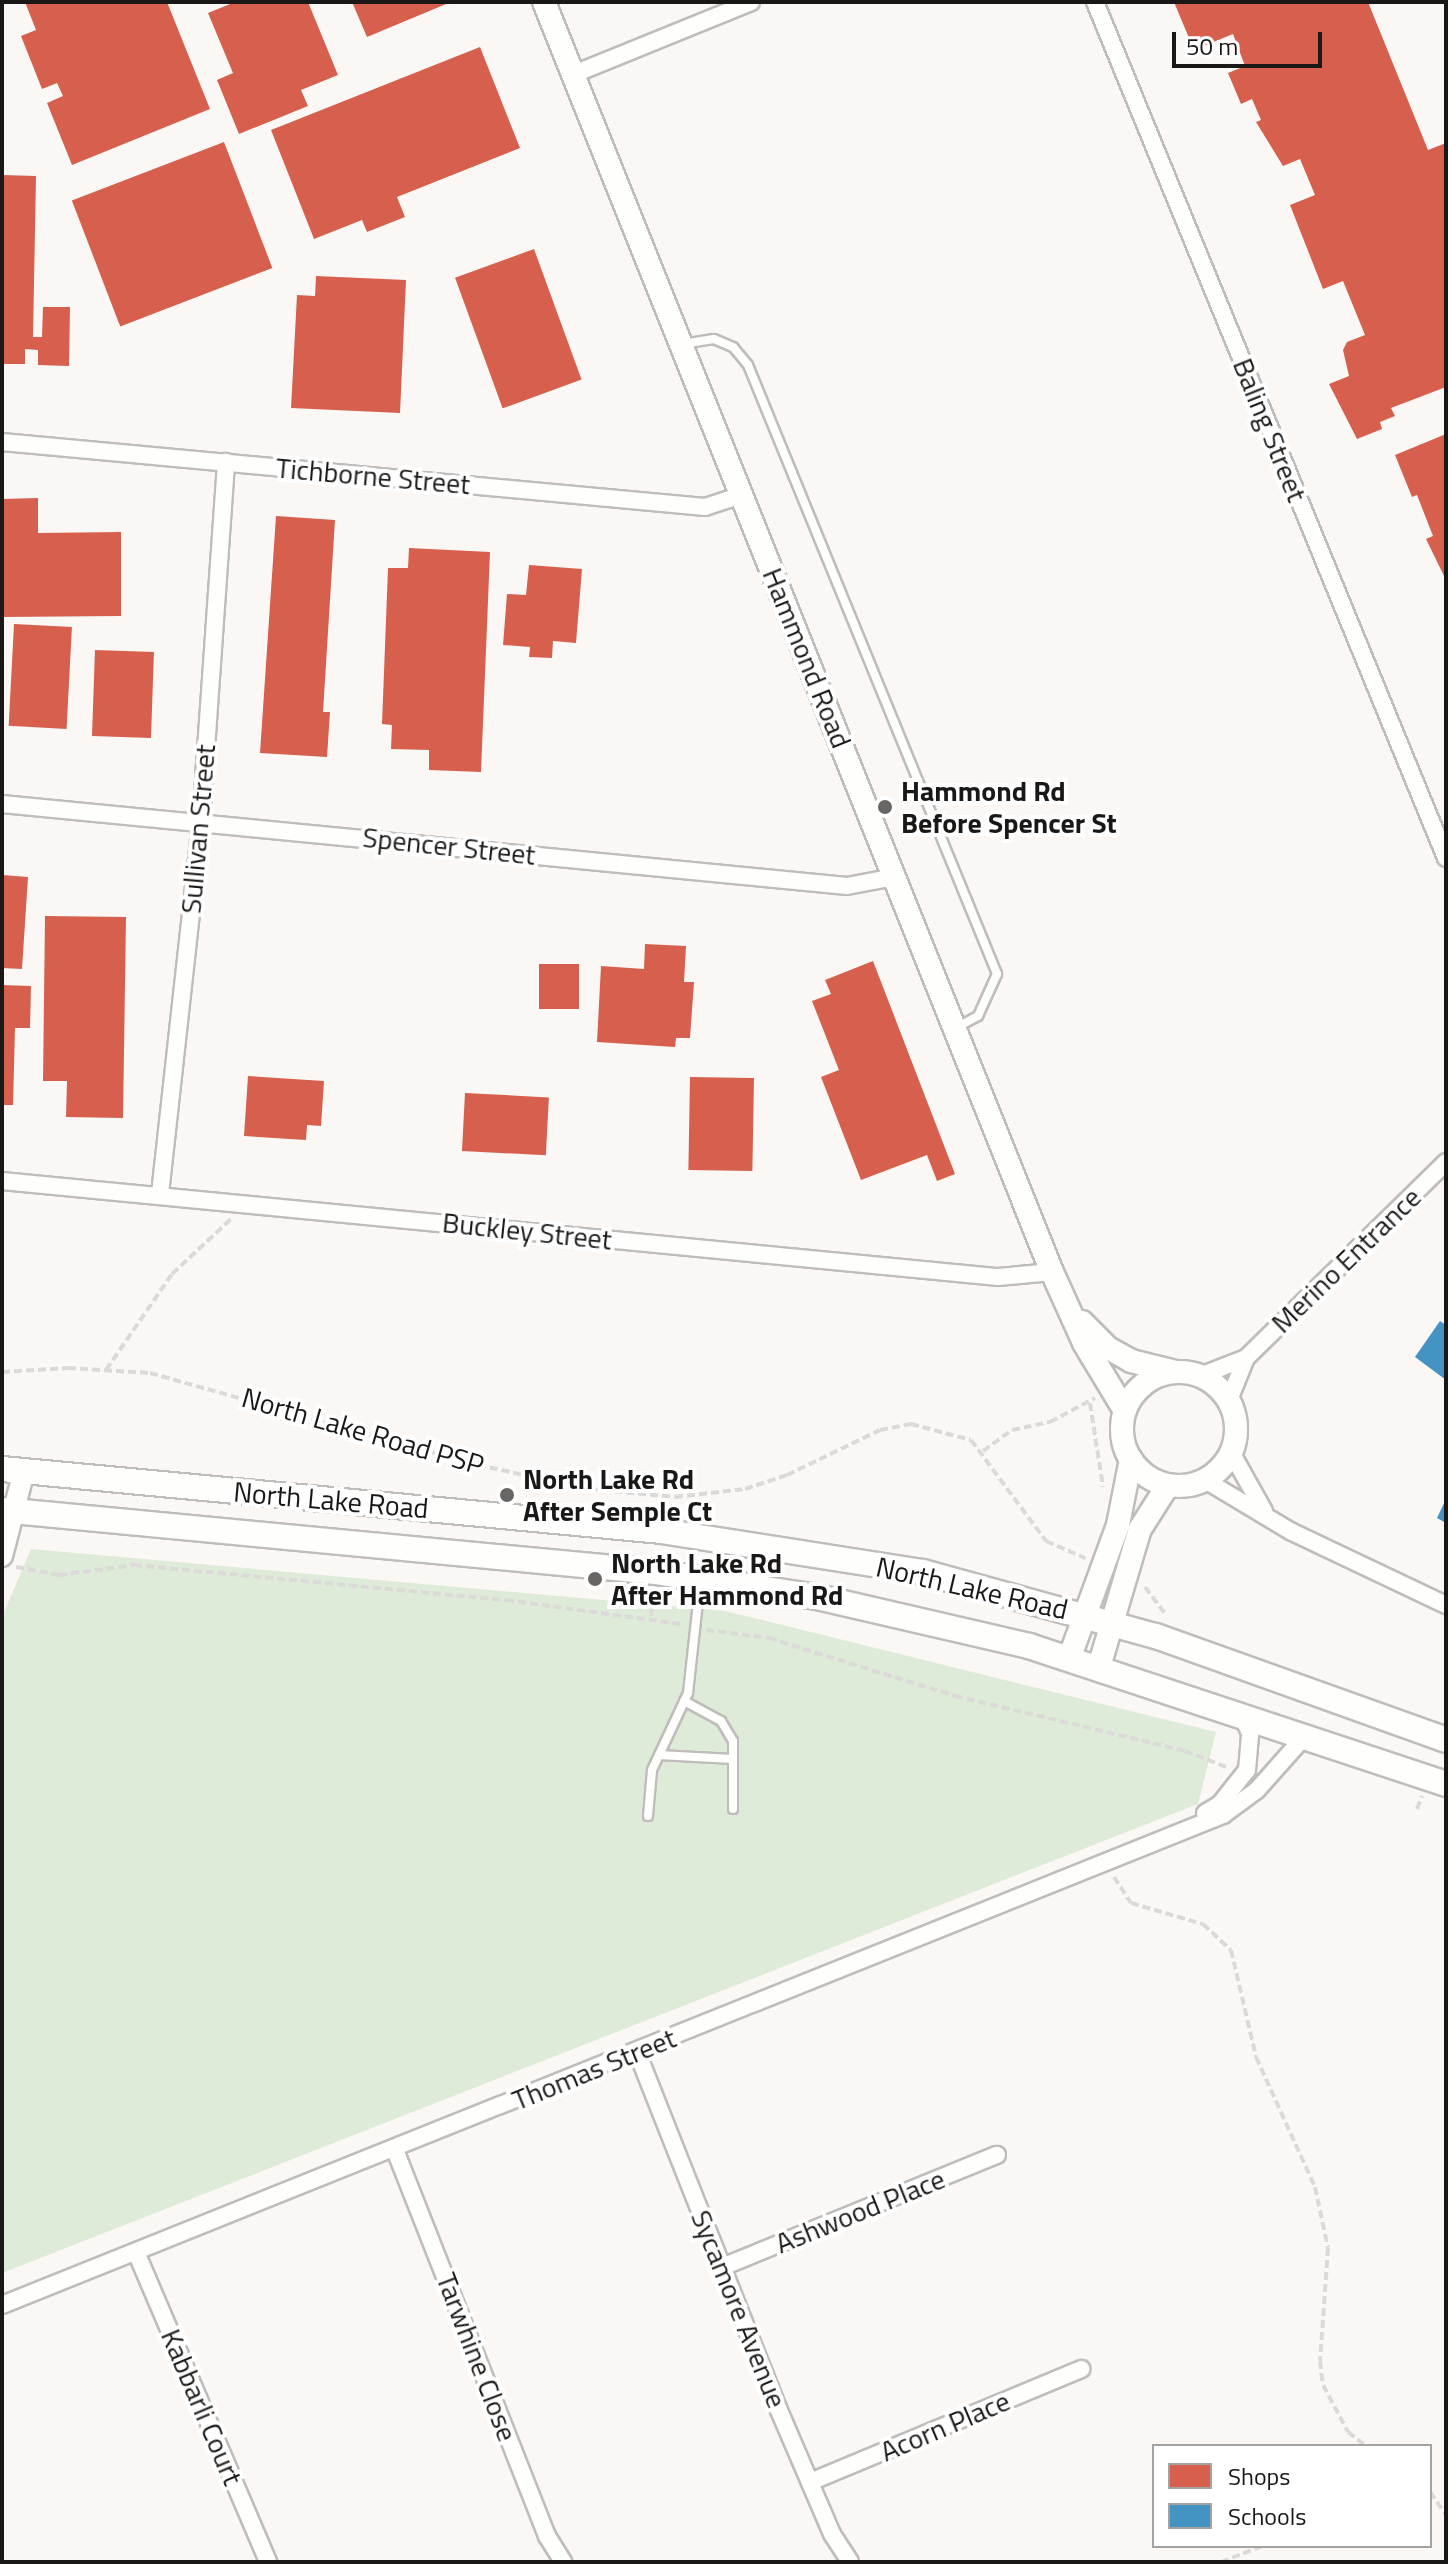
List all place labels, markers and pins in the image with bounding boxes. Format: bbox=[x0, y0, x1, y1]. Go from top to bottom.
place label: Hammond Rd Before Spencer St bbox=[901, 774, 1117, 840]
marker: Hammond Rd Before Spencer St bbox=[876, 798, 894, 816]
place label: North Lake Rd After Semple Ct bbox=[523, 1462, 712, 1528]
marker: North Lake Rd After Semple Ct bbox=[498, 1486, 516, 1504]
place label: North Lake Rd After Hammond Rd bbox=[611, 1546, 843, 1612]
marker: North Lake Rd After Hammond Rd bbox=[586, 1570, 604, 1588]

